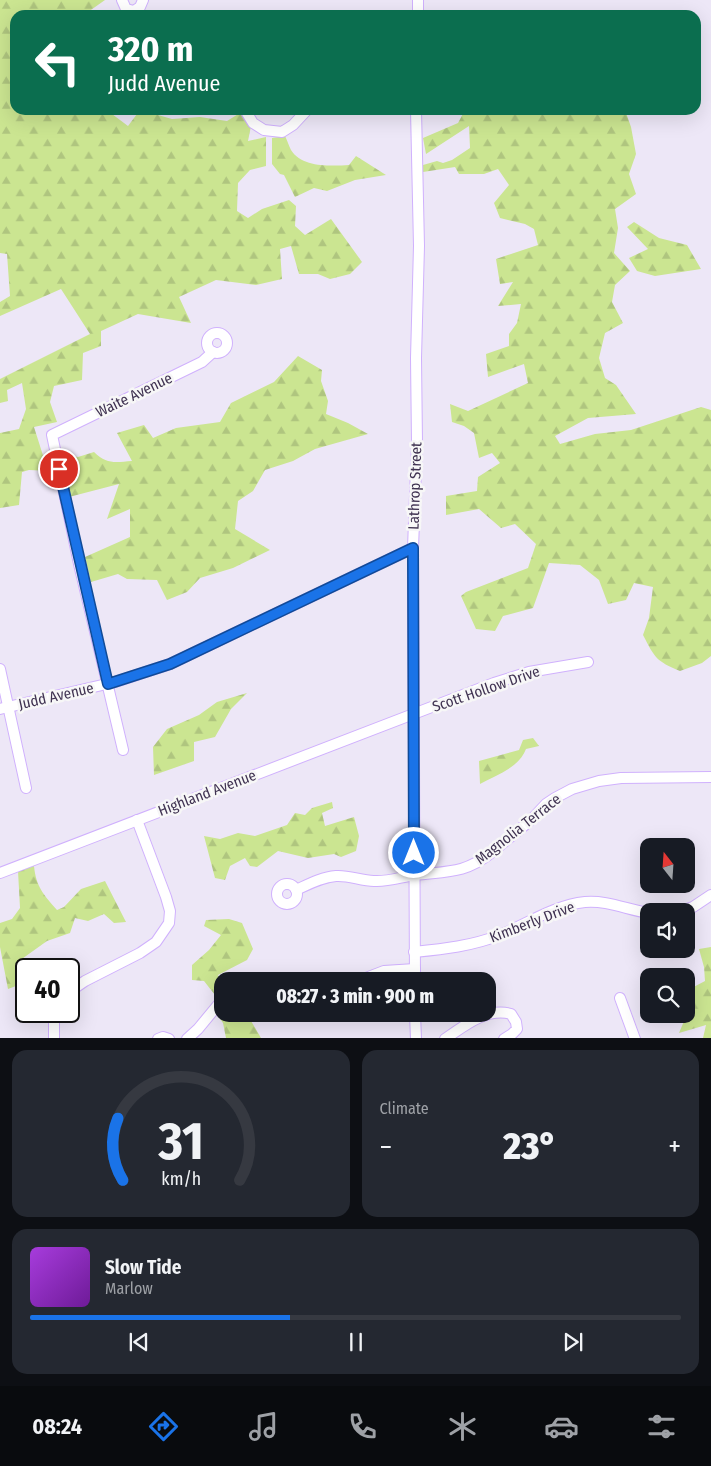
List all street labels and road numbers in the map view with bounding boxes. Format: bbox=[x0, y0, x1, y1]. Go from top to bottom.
street label: Waite Avenue bbox=[93, 369, 175, 421]
street label: Lathrop Street bbox=[404, 442, 426, 530]
street label: Scott Hollow Drive bbox=[430, 662, 542, 716]
street label: Judd Avenue bbox=[17, 679, 95, 713]
street label: Highland Avenue bbox=[155, 766, 259, 820]
street label: Magnolia Terrace bbox=[472, 790, 564, 868]
street label: Kimberly Drive bbox=[487, 898, 577, 946]

